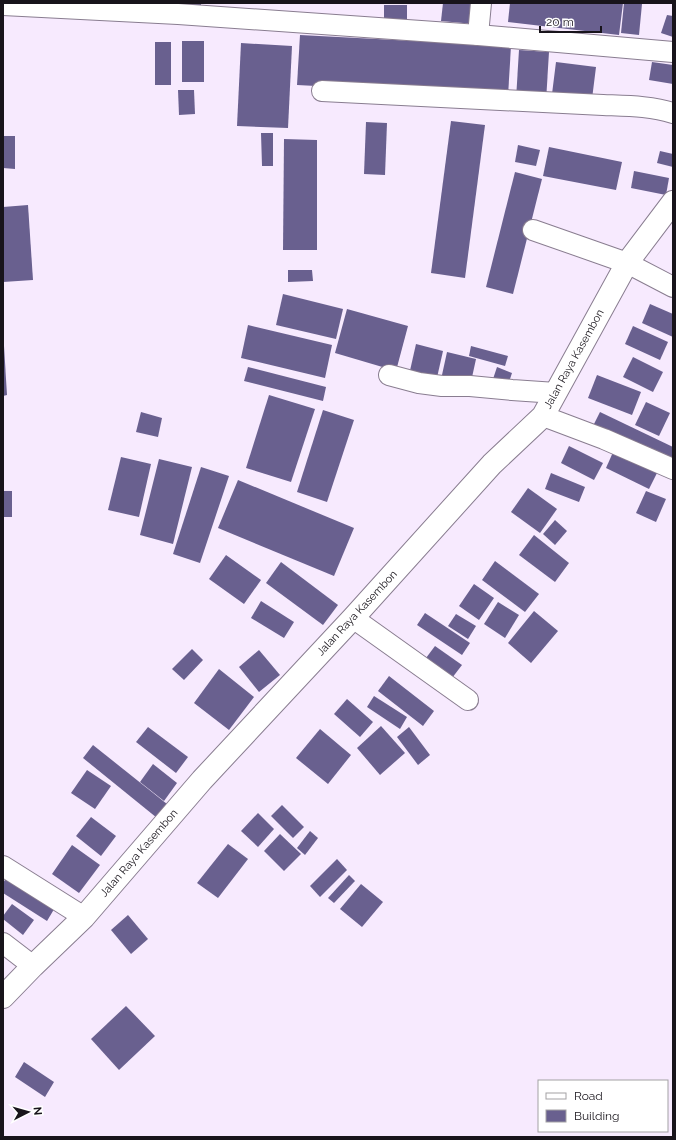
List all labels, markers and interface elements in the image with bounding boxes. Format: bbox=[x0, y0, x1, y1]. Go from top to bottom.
scale bar bbox=[540, 8, 601, 34]
text: 20 m bbox=[546, 15, 574, 29]
street label: Jalan Raya Kasembon bbox=[541, 307, 607, 411]
street label: Jalan Raya Kasembon bbox=[314, 568, 400, 658]
street label: Jalan Raya Kasembon bbox=[97, 807, 181, 899]
legend bbox=[538, 1080, 668, 1132]
text: Road bbox=[574, 1089, 603, 1103]
north arrow bbox=[8, 1092, 48, 1132]
text: N bbox=[31, 1106, 44, 1116]
text: Building bbox=[574, 1109, 620, 1123]

